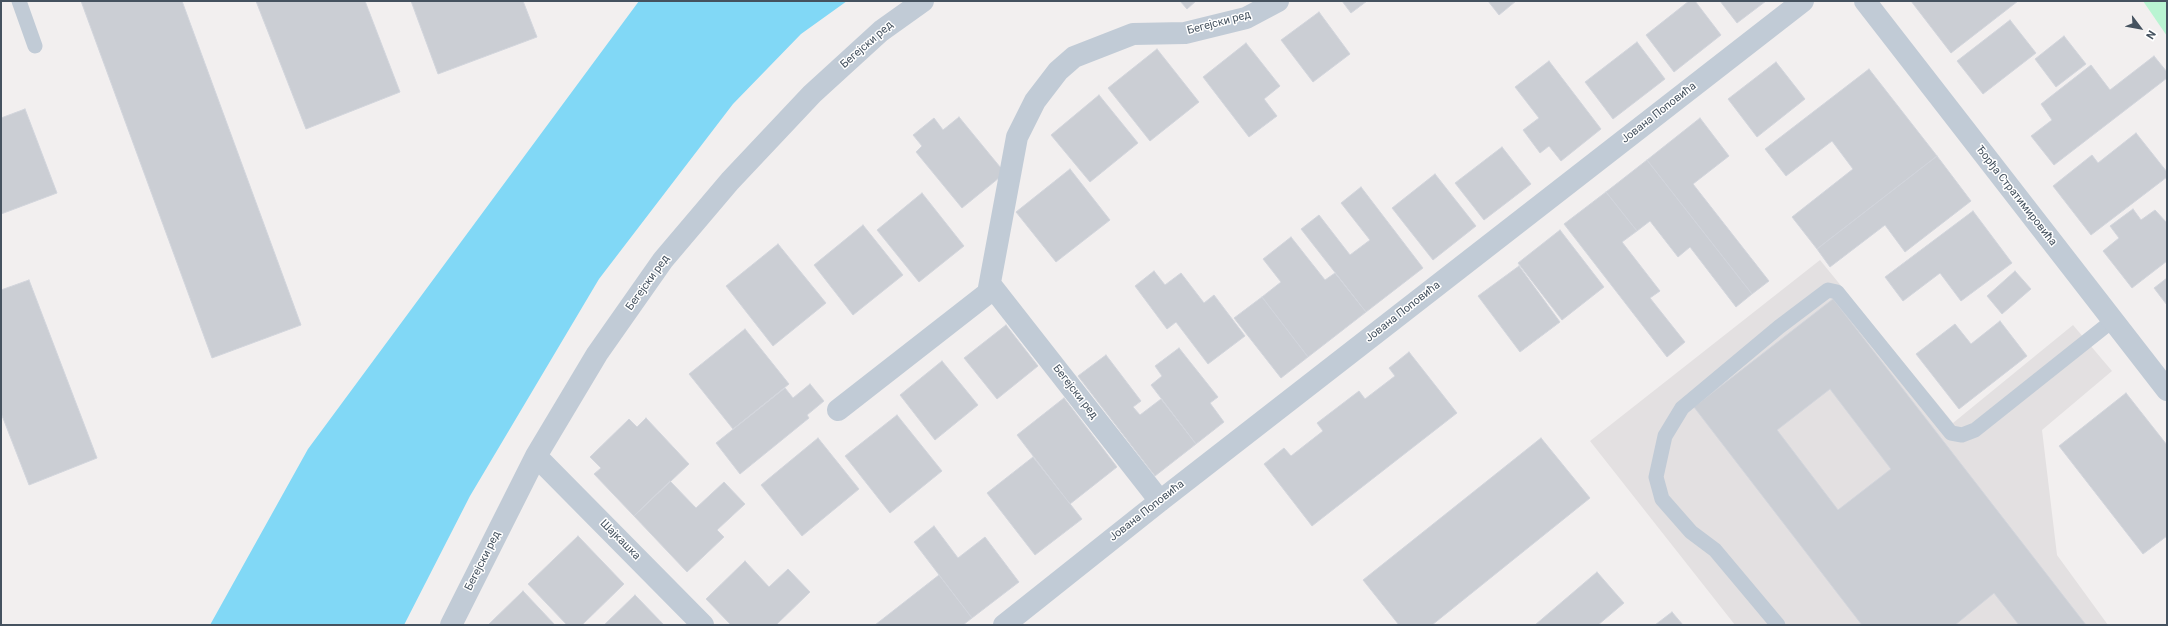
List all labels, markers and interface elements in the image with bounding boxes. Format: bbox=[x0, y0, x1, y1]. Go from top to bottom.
street label: Бегејски ред bbox=[1186, 8, 1252, 38]
north arrow bbox=[2120, 8, 2160, 48]
street label: Бегејски ред bbox=[838, 19, 896, 71]
text: N bbox=[2143, 28, 2158, 41]
street label: Јована Поповића bbox=[1619, 80, 1699, 146]
street label: Ђорђа Стратимировића bbox=[1973, 143, 2059, 249]
street label: Бегејски ред bbox=[624, 253, 672, 313]
street label: Јована Поповића bbox=[1363, 279, 1443, 345]
street label: Бегејски ред bbox=[1050, 362, 1100, 422]
street label: Јована Поповића bbox=[1107, 478, 1187, 544]
street label: Шајкашка bbox=[597, 517, 643, 563]
street label: Бегејски ред bbox=[462, 529, 504, 593]

